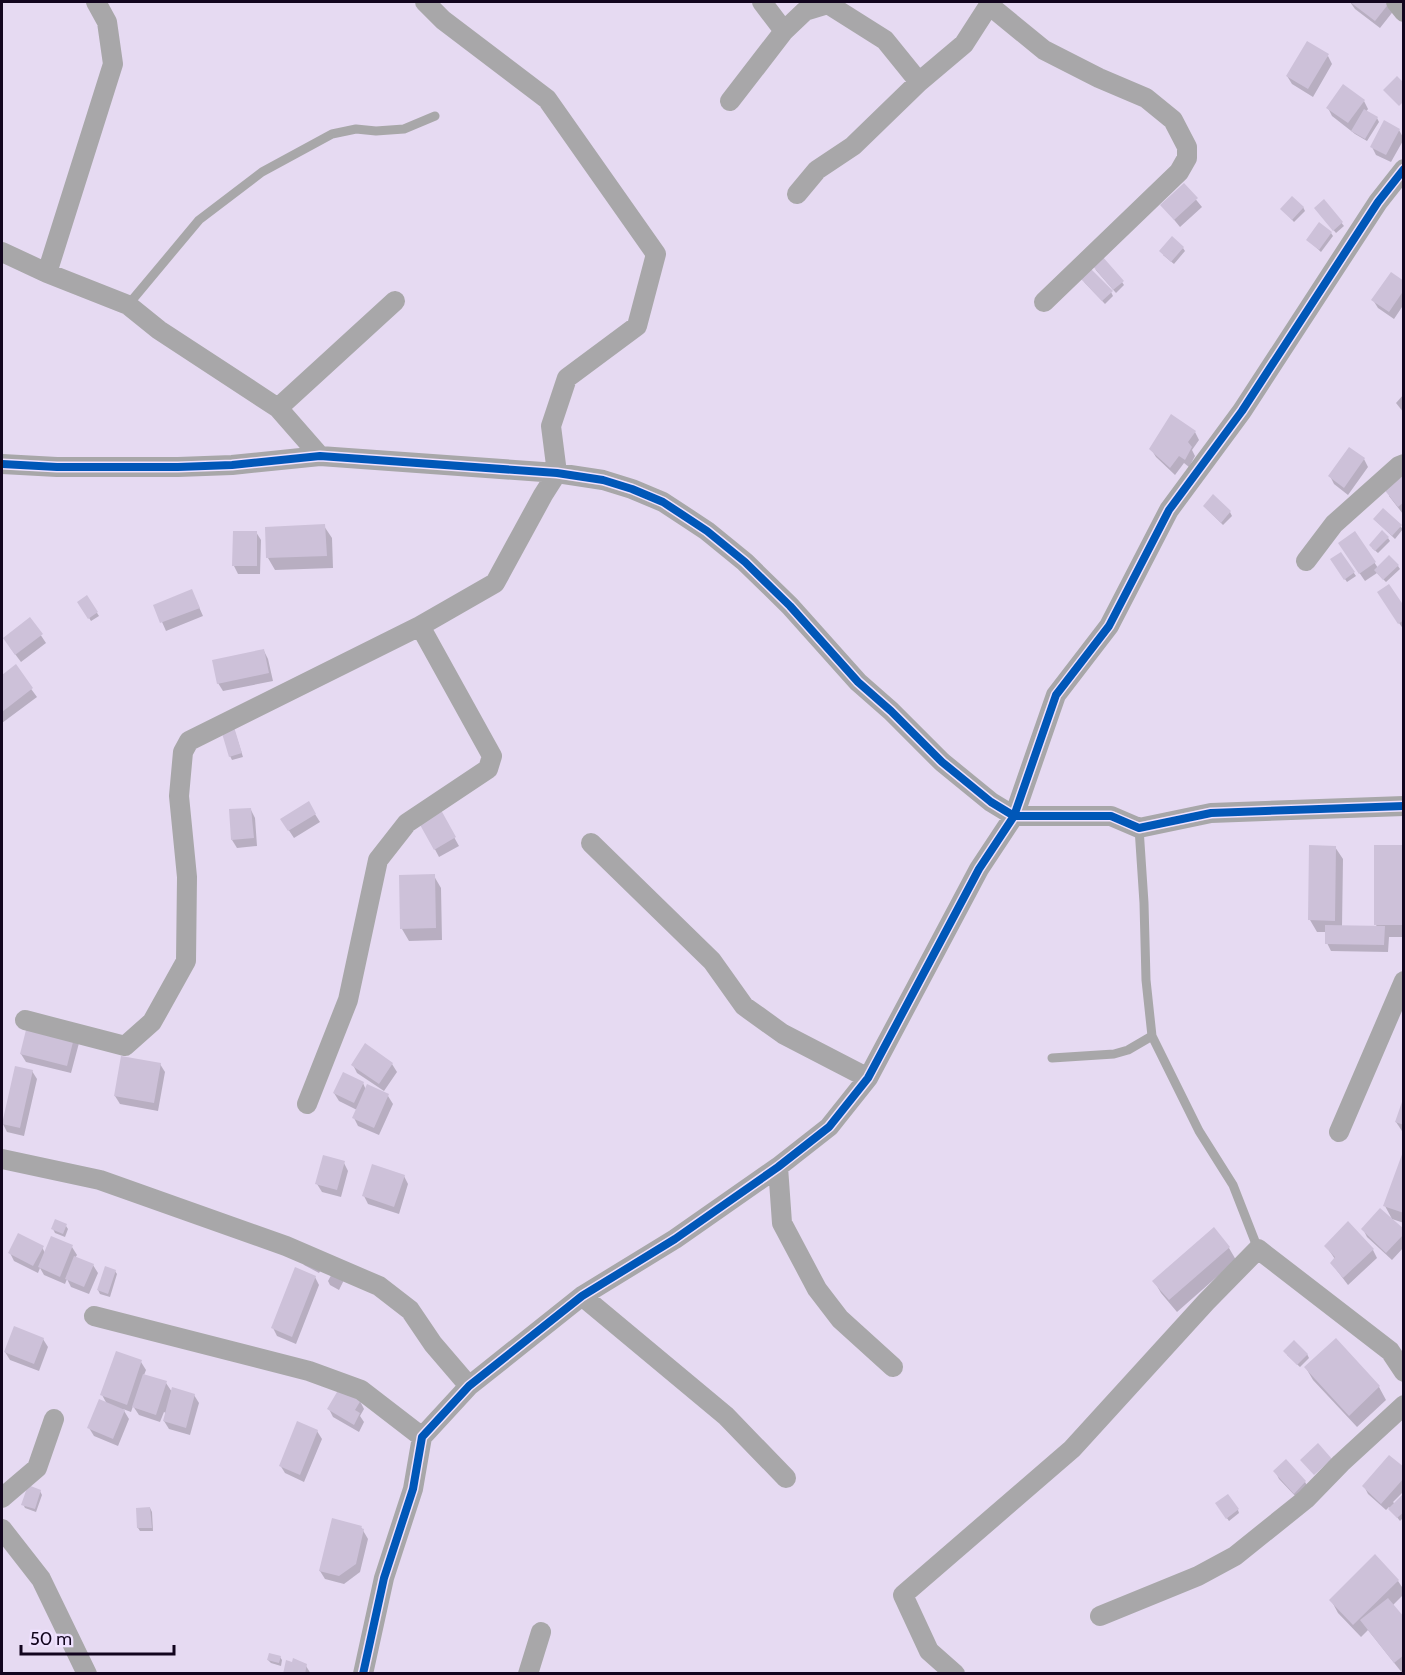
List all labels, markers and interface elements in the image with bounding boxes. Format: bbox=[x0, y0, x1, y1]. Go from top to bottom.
scale bar bbox=[21, 1618, 174, 1656]
text: 50 m bbox=[30, 1628, 72, 1650]

